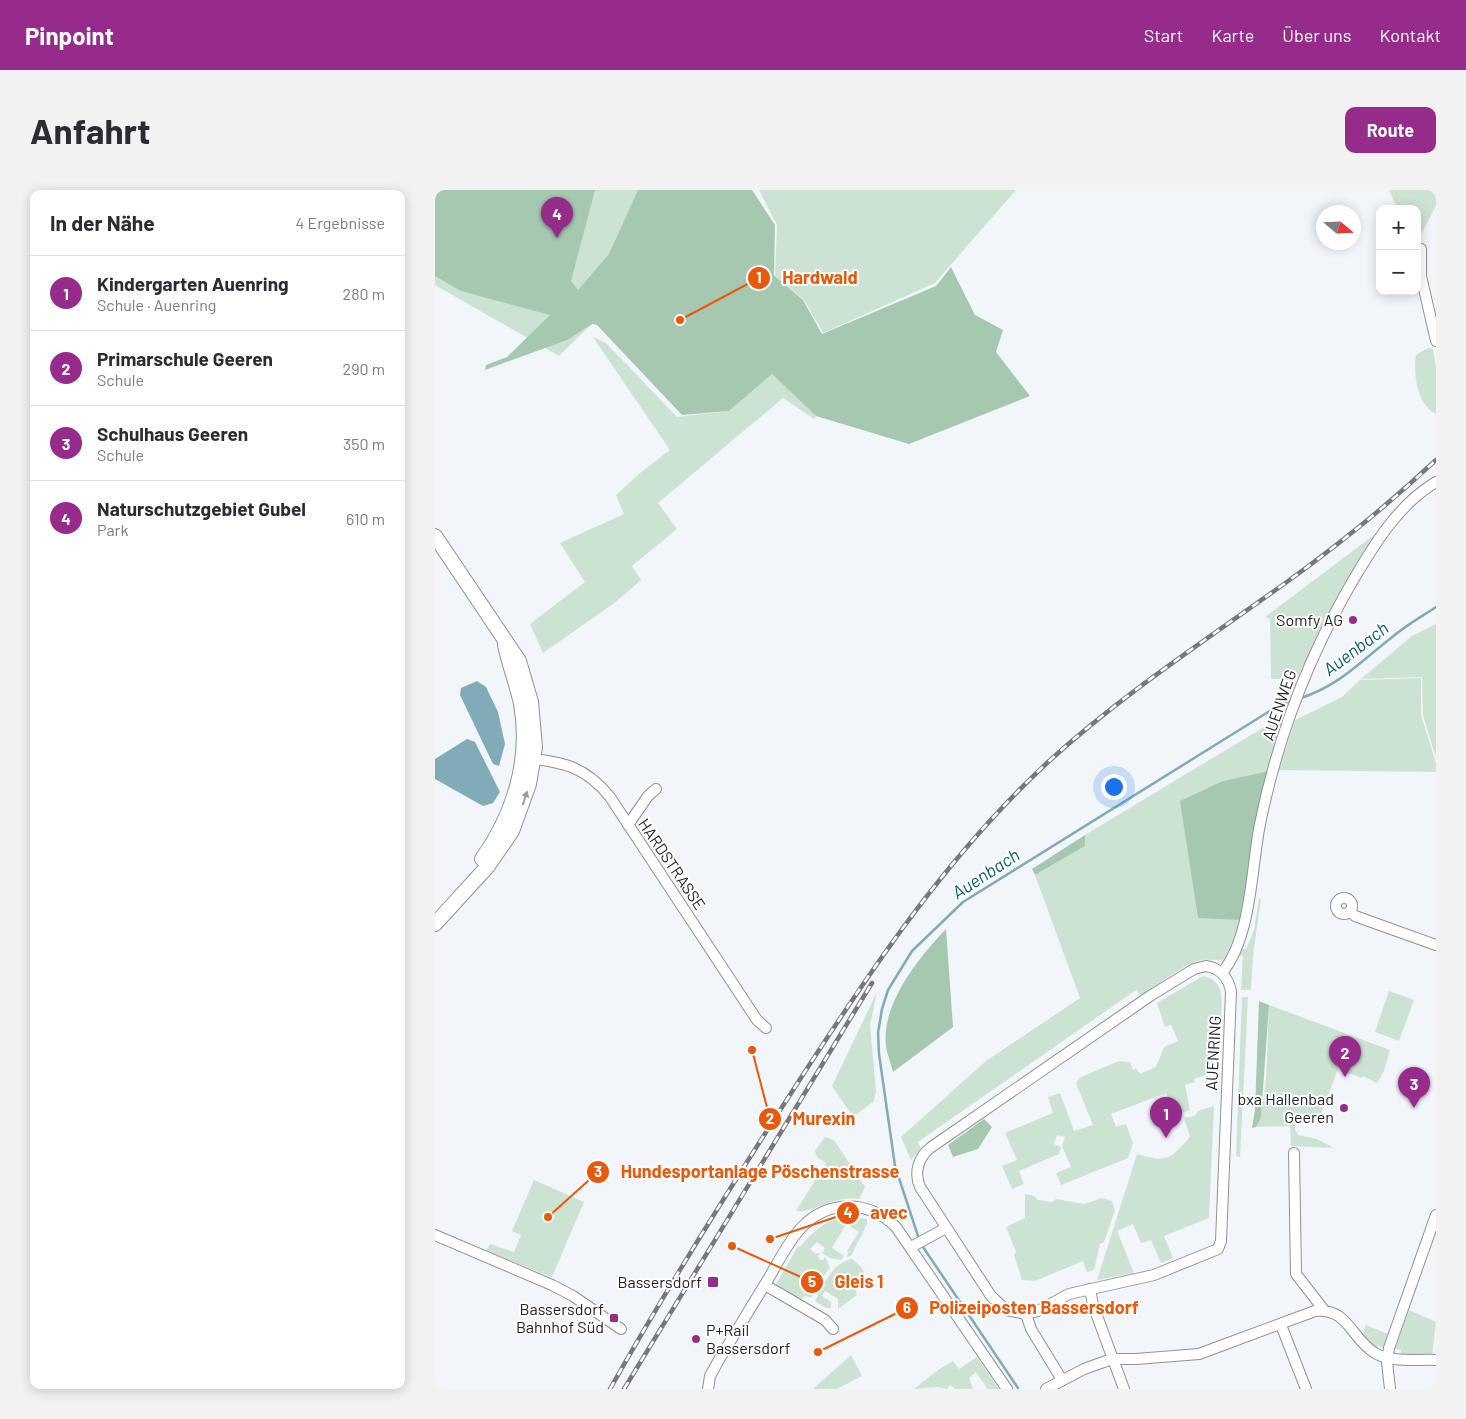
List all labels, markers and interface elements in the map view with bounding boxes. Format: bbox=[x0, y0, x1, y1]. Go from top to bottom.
text: Pinpoint bbox=[25, 21, 114, 50]
text: Start bbox=[1144, 24, 1183, 46]
text: Karte bbox=[1211, 24, 1254, 46]
text: Über uns bbox=[1282, 24, 1351, 46]
text: Kontakt bbox=[1379, 24, 1441, 46]
button: Route bbox=[1345, 107, 1436, 153]
text: Anfahrt bbox=[30, 109, 150, 151]
pin: 4 bbox=[541, 197, 573, 238]
north arrow bbox=[1316, 205, 1361, 250]
map controls bbox=[1376, 205, 1421, 295]
button: + bbox=[1376, 205, 1421, 250]
text: In der Nähe bbox=[50, 210, 155, 235]
text: 4 Ergebnisse bbox=[295, 213, 385, 232]
button: − bbox=[1376, 250, 1421, 295]
callout: Hardwald bbox=[747, 261, 867, 294]
text: Hardwald bbox=[782, 266, 858, 288]
text: 1 bbox=[756, 268, 762, 286]
text: Kindergarten Auenring bbox=[97, 272, 289, 295]
text: 1 bbox=[63, 284, 69, 303]
text: 280 m bbox=[343, 284, 385, 303]
text: Schule · Auenring bbox=[97, 295, 216, 314]
text: Primarschule Geeren bbox=[97, 347, 273, 370]
text: 2 bbox=[62, 359, 70, 378]
text: 290 m bbox=[343, 359, 385, 378]
text: Schule bbox=[97, 370, 144, 389]
text: Schulhaus Geeren bbox=[97, 422, 248, 445]
text: 3 bbox=[62, 434, 70, 453]
text: 350 m bbox=[343, 434, 385, 453]
text: Schule bbox=[97, 445, 144, 464]
text: Naturschutzgebiet Gubel bbox=[97, 497, 306, 520]
text: 4 bbox=[61, 509, 71, 528]
text: 610 m bbox=[346, 509, 385, 528]
text: Park bbox=[97, 520, 128, 539]
place label: Somfy AG bbox=[1276, 610, 1343, 629]
marker: Somfy AG bbox=[1347, 614, 1359, 626]
water label: Auenbach bbox=[1318, 616, 1392, 680]
street label: AUENWEG bbox=[1258, 667, 1300, 743]
your location bbox=[1101, 774, 1127, 800]
one-way arrow bbox=[521, 790, 529, 805]
street label: HARDSTRASSE bbox=[635, 814, 710, 913]
water label: Auenbach bbox=[948, 843, 1023, 903]
street label: AUENRING bbox=[1201, 1015, 1224, 1091]
pin: 2 bbox=[1329, 1036, 1361, 1077]
pin: 3 bbox=[1398, 1067, 1430, 1108]
place label: bxa Hallenbad Geeren bbox=[1237, 1089, 1334, 1126]
pin: 1 bbox=[1150, 1097, 1182, 1138]
callout: Murexin bbox=[758, 1102, 866, 1135]
marker: bxa Hallenbad Geeren bbox=[1338, 1102, 1350, 1114]
text: Murexin bbox=[793, 1107, 855, 1129]
text: 2 bbox=[766, 1109, 774, 1127]
callout: Hundesportanlage Pöschenstrasse bbox=[586, 1155, 910, 1188]
text: Hundesportanlage Pöschenstrasse bbox=[621, 1160, 900, 1182]
text: 3 bbox=[594, 1162, 602, 1180]
callout: avec bbox=[835, 1197, 918, 1230]
text: avec bbox=[870, 1201, 908, 1223]
text: 4 bbox=[843, 1203, 853, 1221]
callout: Gleis 1 bbox=[800, 1265, 893, 1298]
text: Gleis 1 bbox=[835, 1270, 883, 1292]
place label: Bassersdorf bbox=[618, 1272, 702, 1291]
text: 5 bbox=[808, 1272, 816, 1290]
marker: Bassersdorf bbox=[706, 1275, 720, 1289]
callout: Polizeiposten Bassersdorf bbox=[894, 1291, 1149, 1324]
text: Polizeiposten Bassersdorf bbox=[929, 1296, 1139, 1318]
text: 6 bbox=[903, 1298, 911, 1316]
place label: Bassersdorf Bahnhof Süd bbox=[516, 1299, 604, 1336]
marker: Bassersdorf Bahnhof Süd bbox=[608, 1312, 620, 1324]
place label: P+Rail Bassersdorf bbox=[706, 1320, 791, 1357]
marker: P+Rail Bassersdorf bbox=[690, 1333, 702, 1345]

